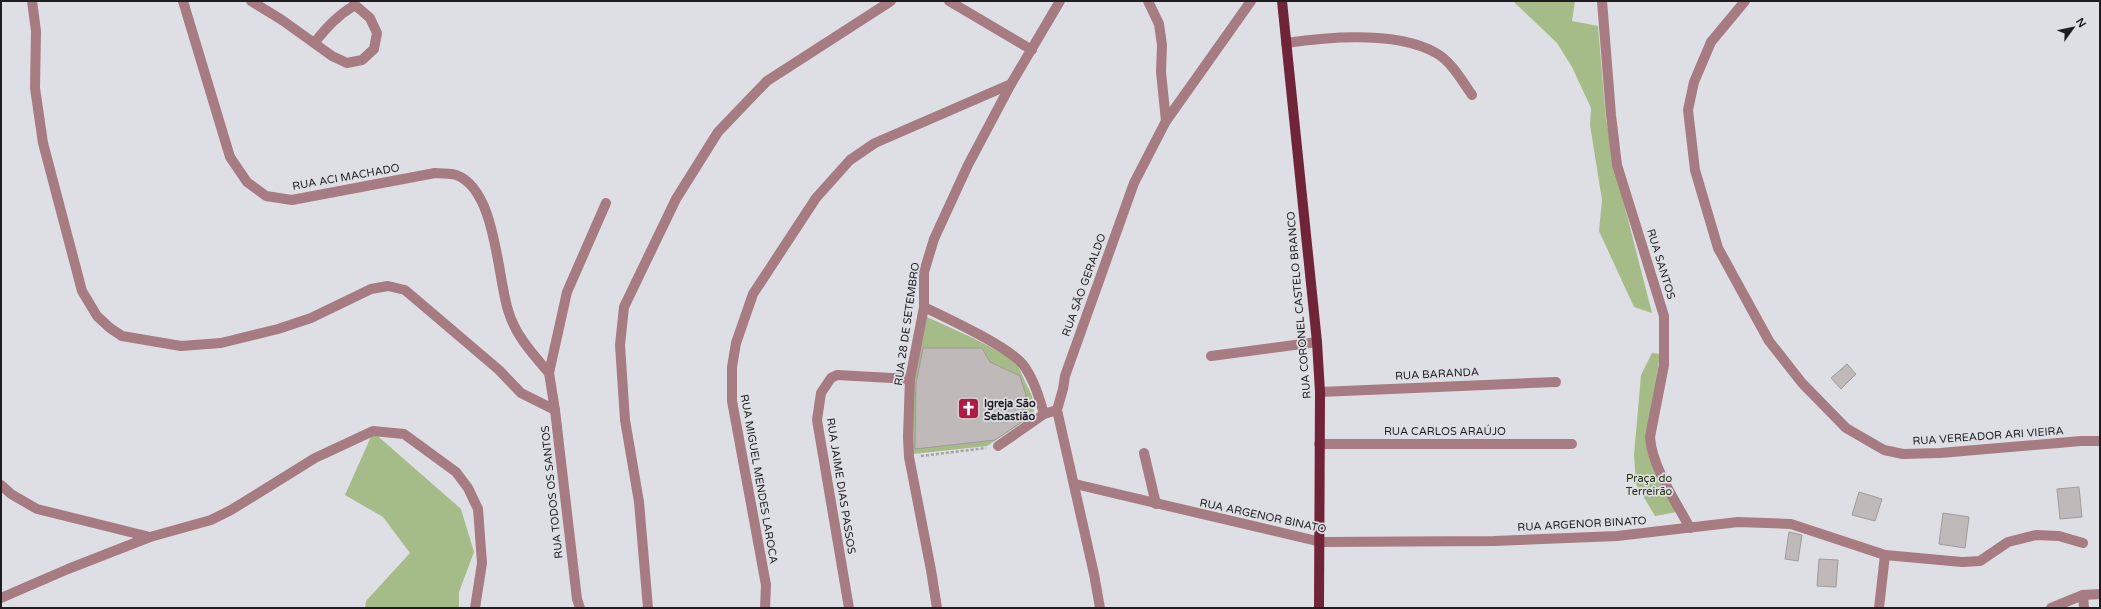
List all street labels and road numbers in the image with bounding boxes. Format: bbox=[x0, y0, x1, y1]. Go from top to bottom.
street label: RUA ACI MACHADO bbox=[291, 161, 401, 193]
street label: RUA CORONEL CASTELO BRANCO bbox=[1284, 211, 1314, 399]
street label: RUA SANTOS bbox=[1644, 227, 1678, 301]
street label: RUA SÃO GERALDO bbox=[1059, 232, 1109, 338]
street label: RUA 28 DE SETEMBRO bbox=[892, 261, 922, 386]
street label: RUA BARANDA bbox=[1395, 365, 1479, 383]
street label: RUA MIGUEL MENDES LAROCA bbox=[738, 393, 780, 565]
street label: RUA JAIME DIAS PASSOS bbox=[824, 417, 858, 555]
street label: RUA CARLOS ARAÚJO bbox=[1384, 424, 1506, 438]
street label: RUA VEREADOR ARI VIEIRA bbox=[1912, 424, 2064, 448]
street label: RUA TODOS OS SANTOS bbox=[539, 425, 565, 559]
street label: RUA ARGENOR BINATO bbox=[1198, 496, 1328, 536]
street label: RUA ARGENOR BINATO bbox=[1517, 514, 1647, 534]

